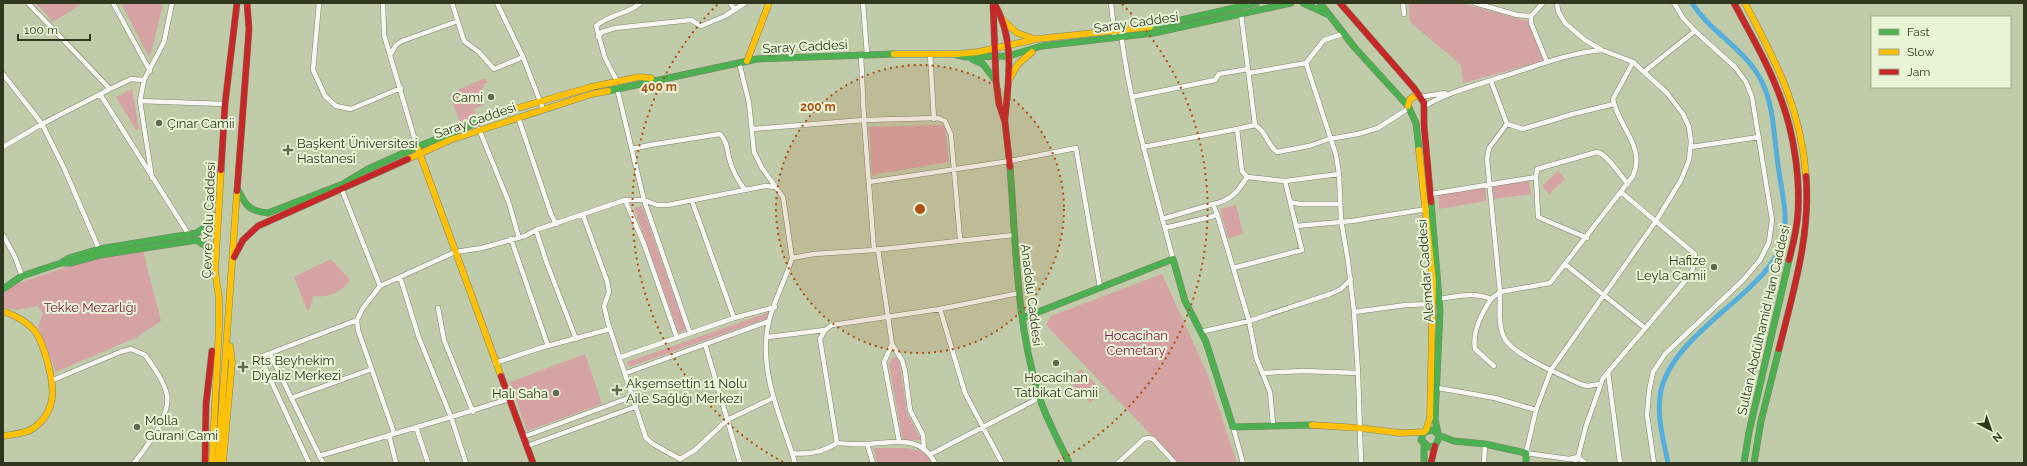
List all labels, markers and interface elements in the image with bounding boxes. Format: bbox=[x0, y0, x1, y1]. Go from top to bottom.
street label: Saray Caddesi bbox=[1093, 9, 1179, 36]
scale bar bbox=[18, 16, 90, 42]
legend bbox=[1871, 16, 2011, 88]
text: 100 m bbox=[24, 23, 58, 37]
text: Fast bbox=[1907, 25, 1930, 39]
street label: Saray Caddesi bbox=[762, 37, 848, 56]
text: Slow bbox=[1907, 45, 1934, 59]
text: Jam bbox=[1907, 65, 1930, 79]
text: 400 m bbox=[641, 80, 677, 94]
place label: Cami bbox=[452, 90, 483, 105]
marker: Cami bbox=[486, 92, 496, 102]
street label: Saray Caddesi bbox=[432, 99, 518, 141]
text: 200 m bbox=[800, 100, 836, 114]
place label: Çınar Camii bbox=[167, 116, 235, 131]
marker: Çınar Camii bbox=[154, 118, 164, 128]
place label: Başkent Üniversitesi Hastanesi bbox=[297, 135, 418, 166]
marker: Başkent Üniversitesi Hastanesi bbox=[282, 144, 294, 156]
street label: Çevre Yolu Caddesi bbox=[199, 161, 218, 279]
centre of rings bbox=[913, 202, 927, 216]
street label: Alemdar Caddesi bbox=[1414, 219, 1437, 323]
street label: Sultan Abdülhamid Han Caddesi bbox=[1734, 224, 1793, 417]
street label: Anadolu Caddesi bbox=[1018, 243, 1045, 347]
place label: Hafize Leyla Camii bbox=[1637, 253, 1706, 283]
marker: Hafize Leyla Camii bbox=[1709, 262, 1719, 272]
park label: Tekke Mezarlığı bbox=[44, 300, 136, 315]
park label: Hocacihan Cemetary bbox=[1104, 328, 1168, 358]
place label: Rts Beyhekim Diyaliz Merkezi bbox=[252, 353, 341, 383]
marker: Hocacihan Tatbikat Camii bbox=[1051, 358, 1061, 368]
marker: Rts Beyhekim Diyaliz Merkezi bbox=[237, 361, 249, 373]
place label: Hocacihan Tatbikat Camii bbox=[1014, 370, 1098, 400]
place label: Akşemsettin 11 Nolu Aile Sağlığı Merkezi bbox=[626, 376, 747, 406]
marker: Akşemsettin 11 Nolu Aile Sağlığı Merkezi bbox=[611, 384, 623, 396]
place label: Halı Saha bbox=[492, 386, 548, 401]
marker: Halı Saha bbox=[551, 388, 561, 398]
north arrow bbox=[1971, 410, 2011, 450]
place label: Molla Gürani Cami bbox=[145, 413, 218, 443]
marker: Molla Gürani Cami bbox=[132, 422, 142, 432]
text: N bbox=[1990, 430, 2005, 445]

